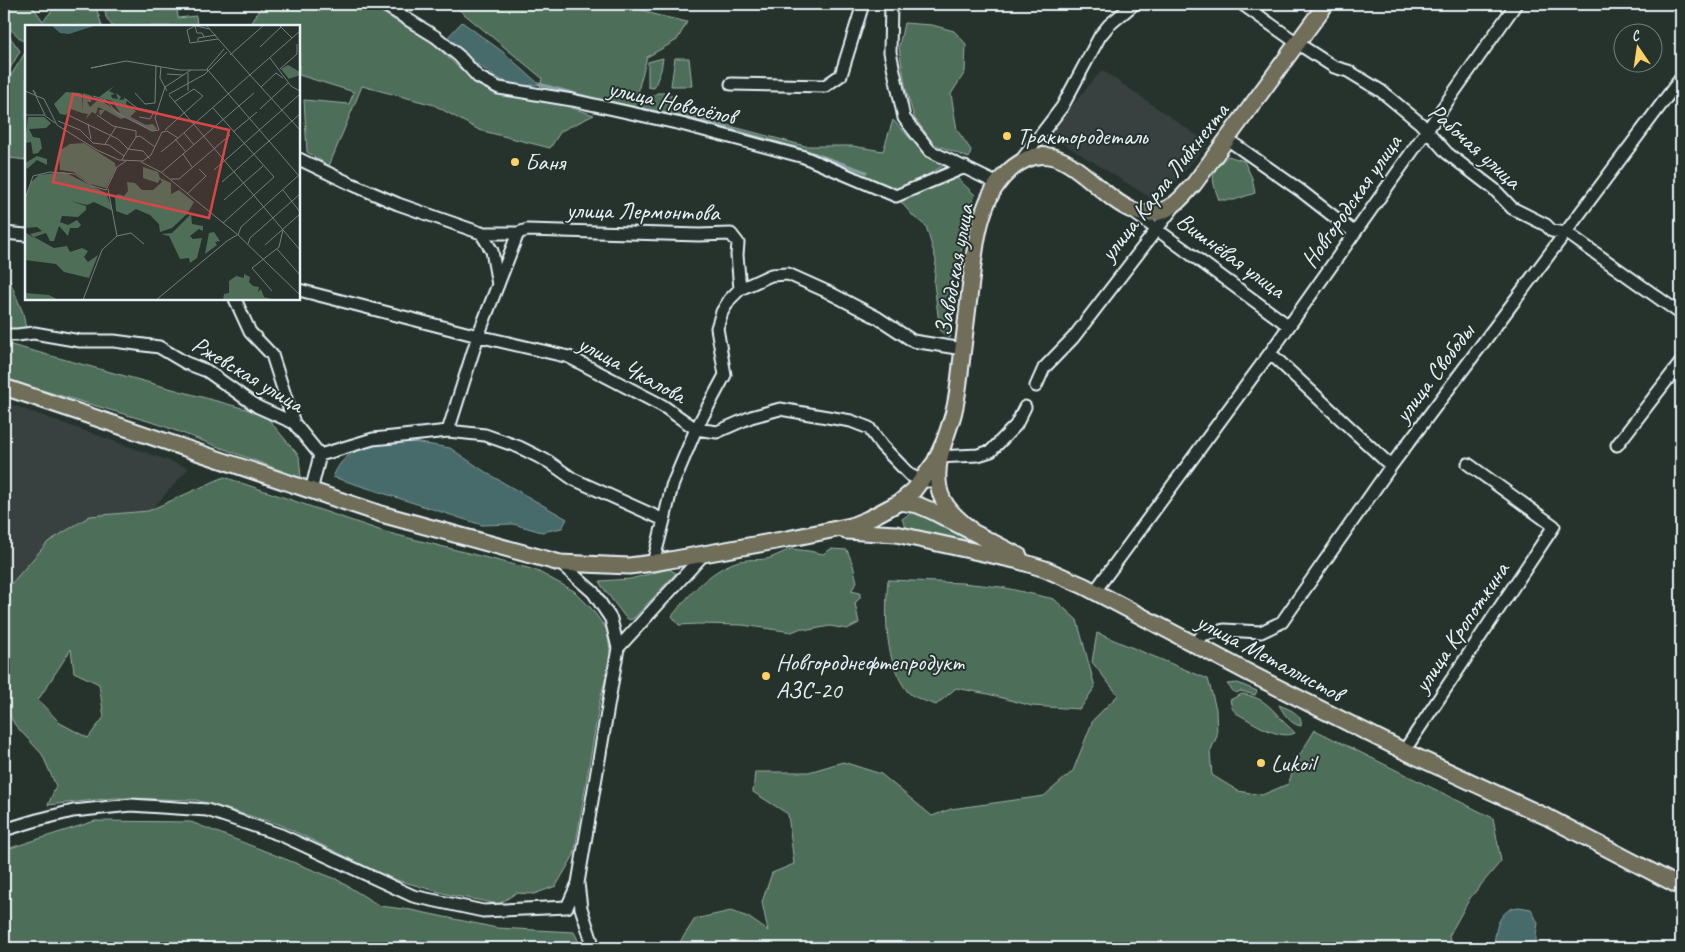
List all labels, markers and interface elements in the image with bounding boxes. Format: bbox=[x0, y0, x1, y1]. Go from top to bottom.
north arrow bbox=[1612, 22, 1662, 72]
inset map bbox=[25, 25, 300, 300]
text: С bbox=[1630, 26, 1643, 45]
street label: улица Новосёлов bbox=[604, 72, 743, 132]
street label: улица Карла Либкнехта bbox=[1092, 96, 1236, 269]
street label: Рабочая улица bbox=[1422, 97, 1529, 196]
place label: Трактородеталь bbox=[1017, 121, 1149, 151]
street label: Новгородская улица bbox=[1294, 127, 1409, 273]
marker: Трактородеталь bbox=[1001, 130, 1013, 142]
place label: Баня bbox=[525, 147, 567, 177]
marker: Баня bbox=[509, 156, 521, 168]
street label: улица Лермонтова bbox=[564, 195, 721, 227]
street label: Заводская улица bbox=[928, 200, 981, 338]
street label: Вишнёвая улица bbox=[1171, 205, 1292, 305]
street label: улица Свободы bbox=[1386, 316, 1482, 430]
street label: улица Чкалова bbox=[571, 327, 693, 411]
street label: Ржевская улица bbox=[187, 329, 311, 420]
street label: улица Кропоткина bbox=[1405, 555, 1516, 700]
street label: улица Металлистов bbox=[1190, 605, 1352, 710]
place label: Новгороднефтепродукт АЗС-20 bbox=[776, 647, 965, 705]
marker: Новгороднефтепродукт АЗС-20 bbox=[760, 670, 772, 682]
place label: Lukoil bbox=[1271, 748, 1319, 778]
marker: Lukoil bbox=[1255, 757, 1267, 769]

